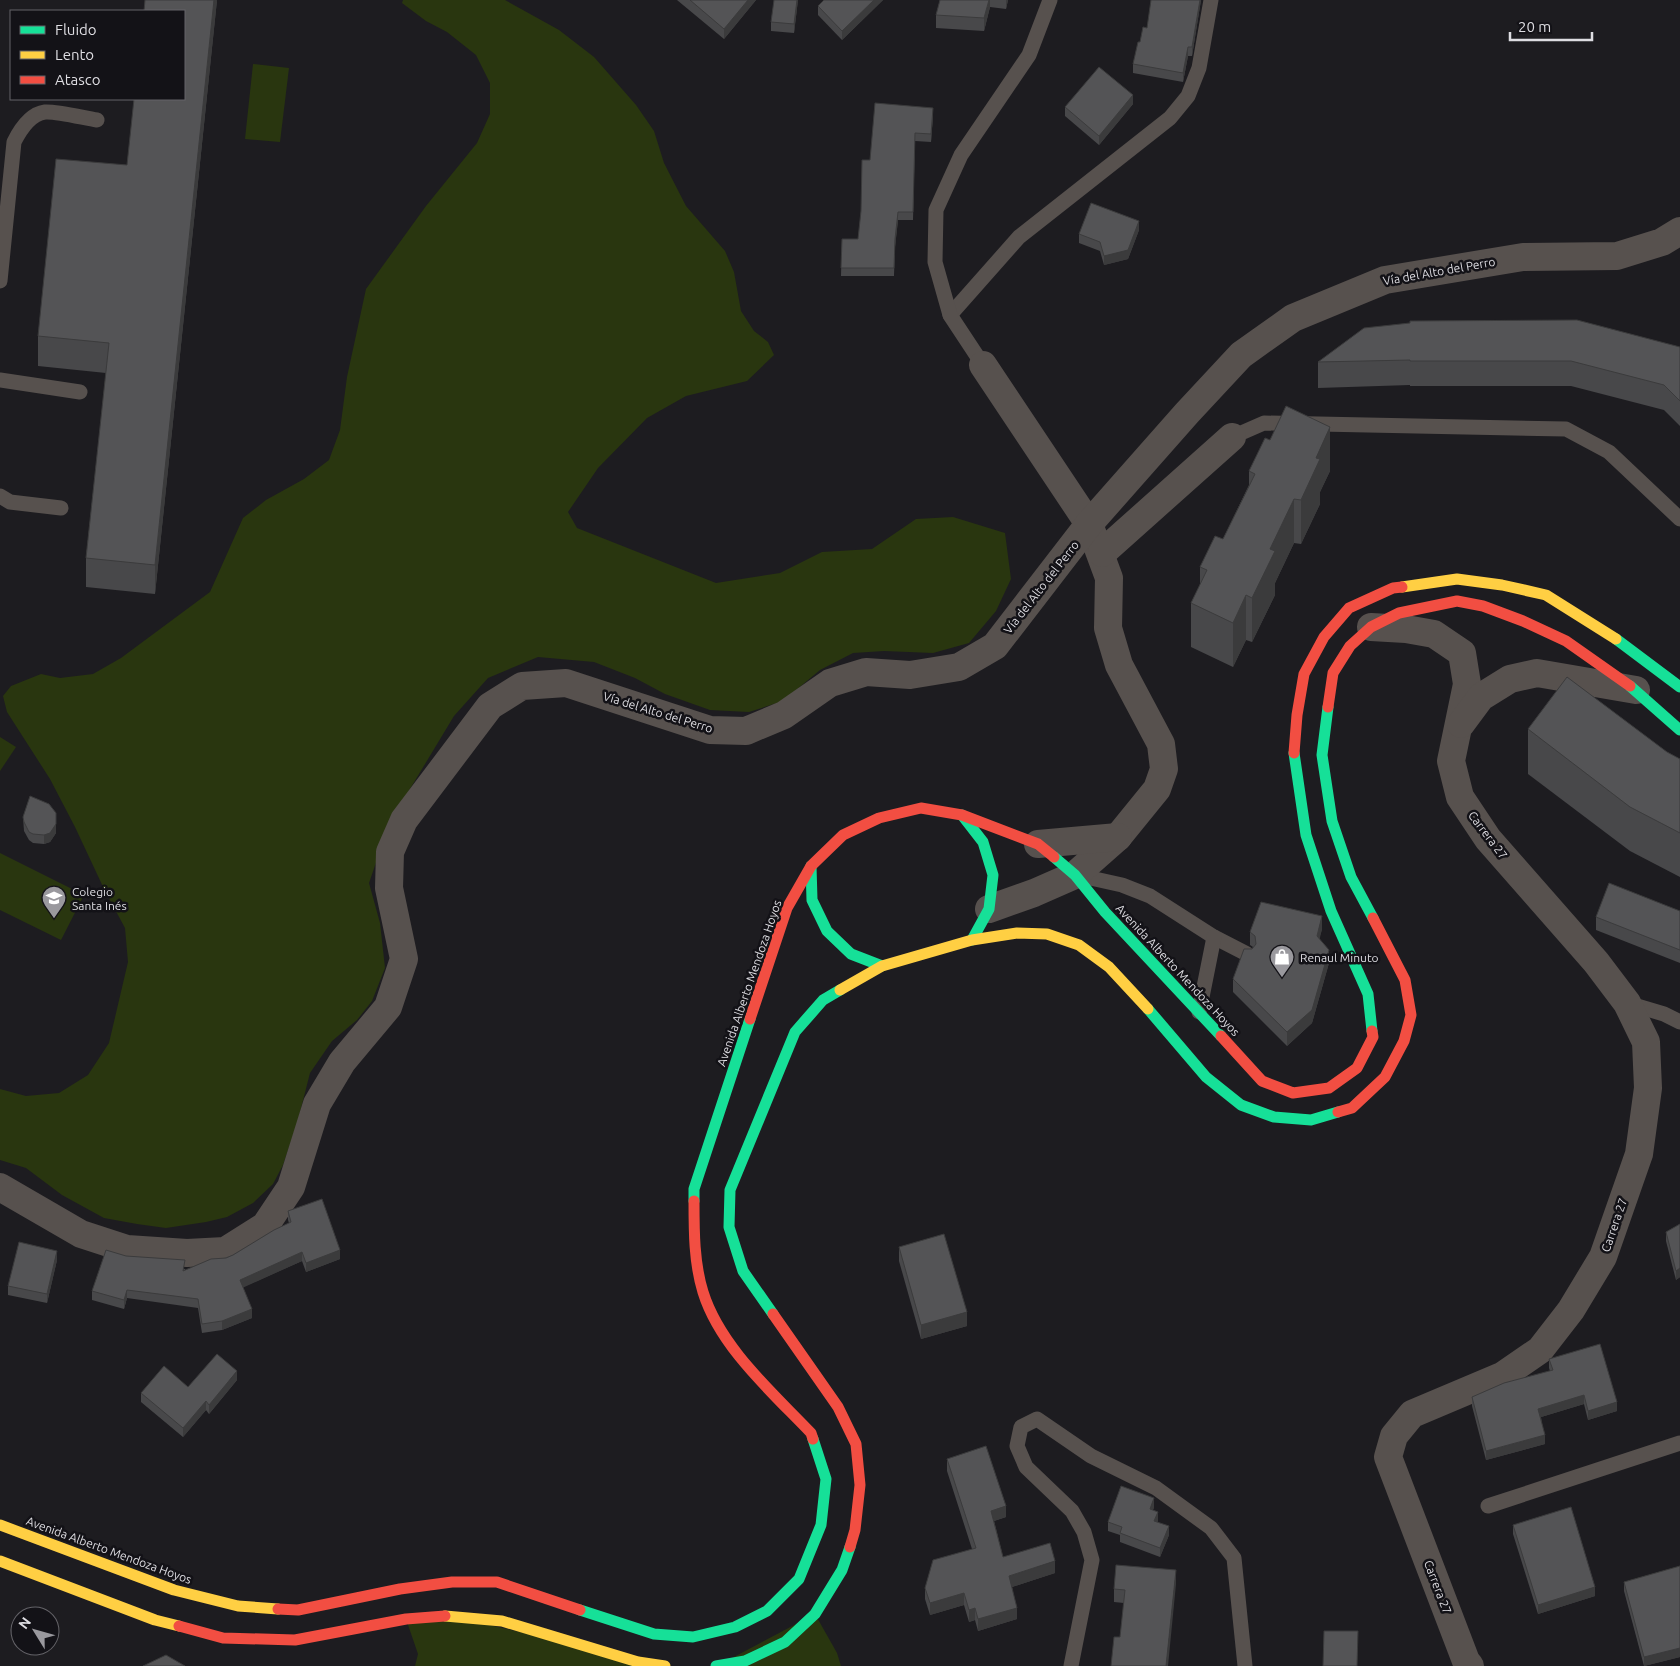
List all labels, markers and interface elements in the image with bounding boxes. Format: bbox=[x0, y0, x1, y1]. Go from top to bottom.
legend bbox=[10, 10, 185, 100]
scale bar bbox=[1510, 10, 1592, 42]
text: 20 m bbox=[1518, 18, 1551, 35]
text: Fluido bbox=[55, 21, 97, 38]
text: Lento bbox=[55, 46, 94, 63]
text: Atasco bbox=[55, 71, 101, 88]
street label: Vía del Alto del Perro bbox=[1382, 255, 1496, 287]
street label: Vía del Alto del Perro bbox=[1001, 538, 1081, 636]
street label: Vía del Alto del Perro bbox=[602, 689, 714, 735]
street label: Carrera 27 bbox=[1466, 809, 1510, 861]
school or university icon: Colegio Santa Inés bbox=[41, 885, 67, 919]
place label: Colegio Santa Inés bbox=[72, 885, 127, 912]
street label: Avenida Alberto Mendoza Hoyos bbox=[714, 898, 784, 1068]
street label: Avenida Alberto Mendoza Hoyos bbox=[1114, 902, 1242, 1038]
shop icon: Renaul Minuto bbox=[1269, 944, 1295, 978]
place label: Renaul Minuto bbox=[1300, 951, 1379, 964]
street label: Carrera 27 bbox=[1599, 1196, 1629, 1254]
street label: Avenida Alberto Mendoza Hoyos bbox=[25, 1514, 193, 1586]
street label: Carrera 27 bbox=[1422, 1558, 1454, 1616]
north arrow bbox=[10, 1606, 60, 1656]
text: N bbox=[15, 1614, 34, 1632]

